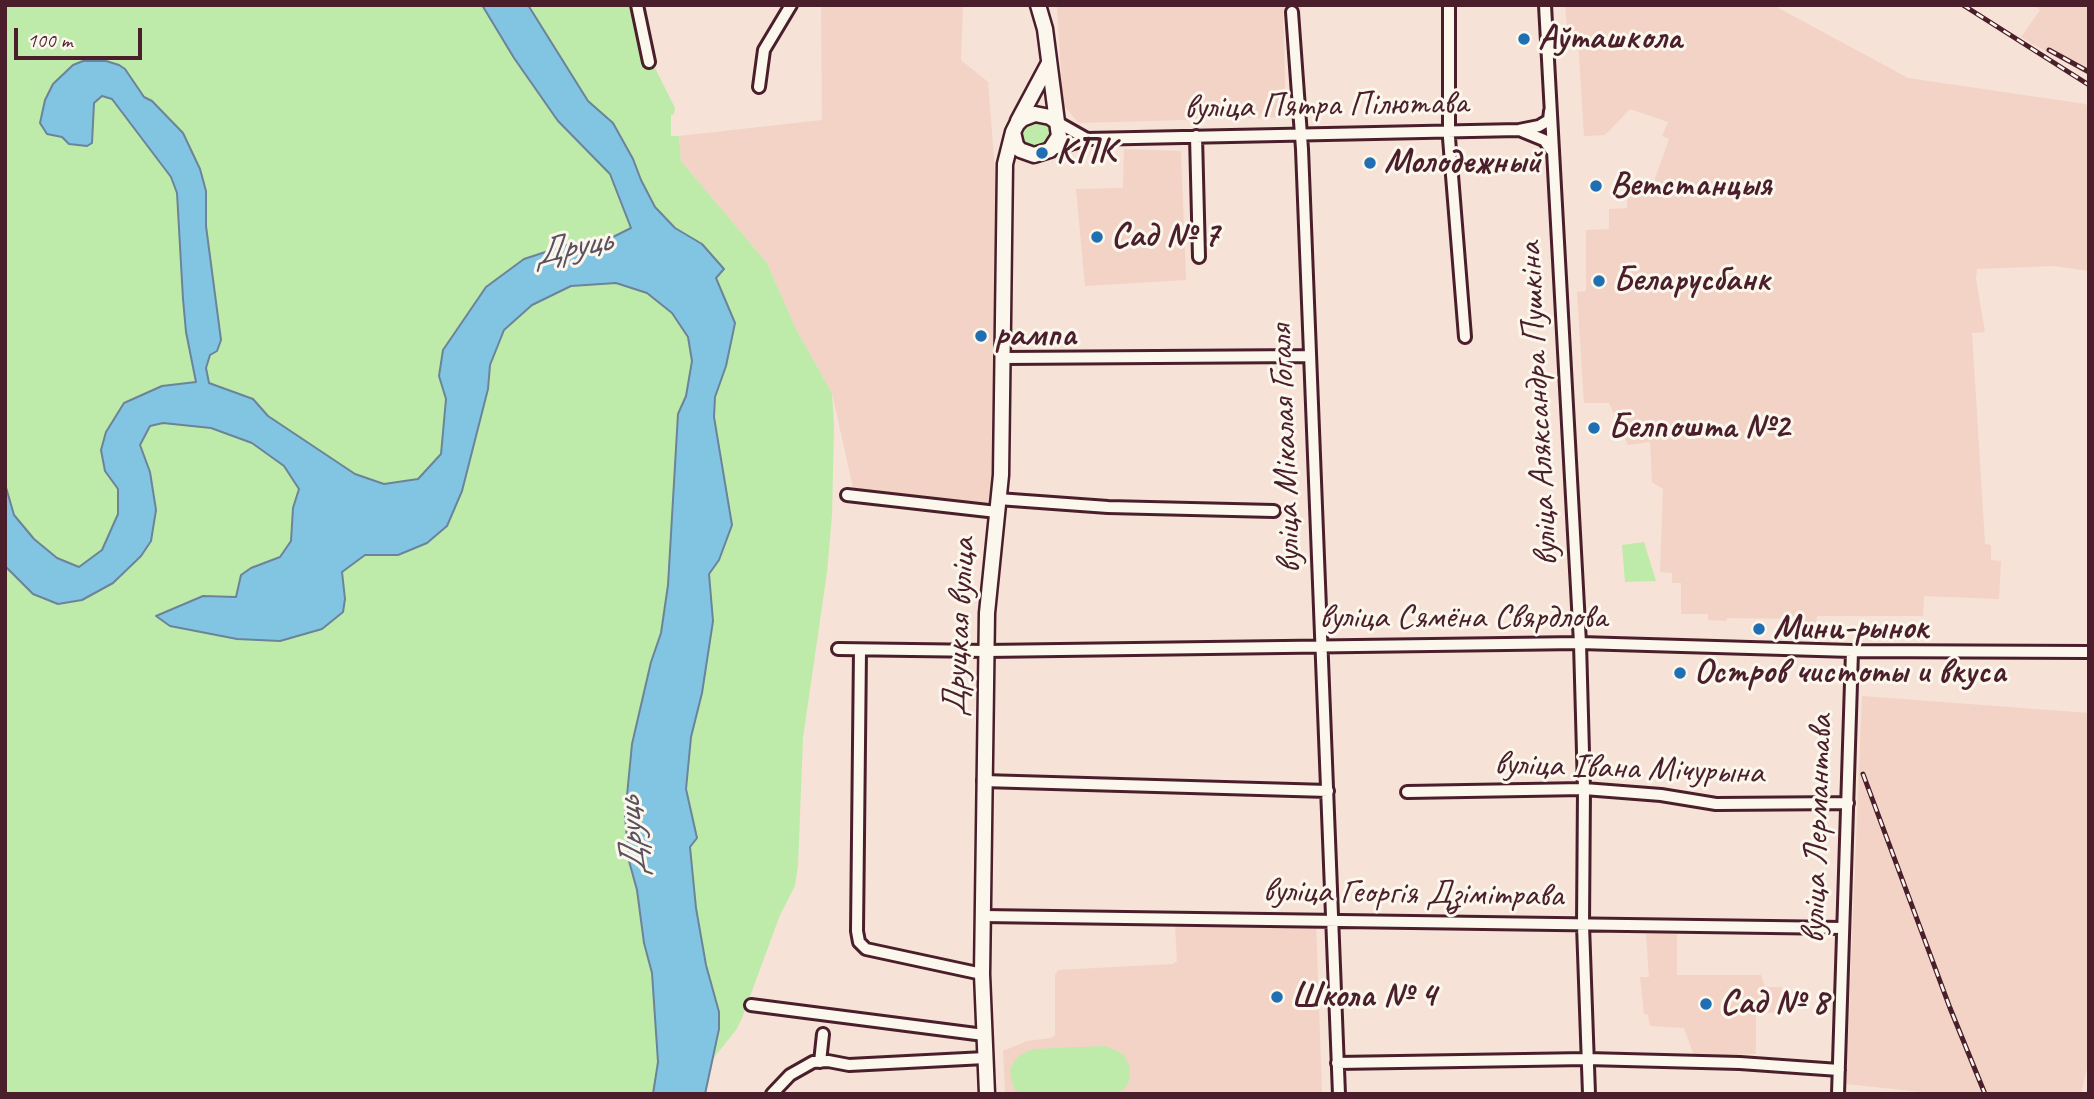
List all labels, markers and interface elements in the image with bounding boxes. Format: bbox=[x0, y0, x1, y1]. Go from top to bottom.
scale bar bbox=[18, 14, 145, 58]
place label: Аўташкола bbox=[1538, 18, 1681, 60]
text: 100 m bbox=[27, 27, 72, 53]
marker: Аўташкола bbox=[1516, 31, 1532, 47]
street label: вуліца Пятра Пілютава bbox=[1184, 83, 1468, 129]
place label: КПК bbox=[1056, 132, 1116, 174]
place label: Молодежный bbox=[1384, 142, 1541, 184]
marker: КПК bbox=[1034, 145, 1050, 161]
marker: Молодежный bbox=[1362, 155, 1378, 171]
place label: Ветстанцыя bbox=[1610, 165, 1771, 207]
marker: Ветстанцыя bbox=[1588, 178, 1604, 194]
place label: Сад № 7 bbox=[1111, 216, 1219, 258]
water label: Друць bbox=[530, 219, 614, 277]
marker: Сад № 7 bbox=[1089, 229, 1105, 245]
street label: вуліца Аляксандра Пушкіна bbox=[1510, 241, 1568, 567]
place label: Беларусбанк bbox=[1613, 260, 1770, 302]
marker: Беларусбанк bbox=[1591, 273, 1607, 289]
place label: рампа bbox=[995, 315, 1076, 357]
street label: вуліца Мікалая Гогаля bbox=[1261, 324, 1311, 574]
marker: рампа bbox=[973, 328, 989, 344]
place label: Белпошта №2 bbox=[1608, 407, 1789, 449]
marker: Белпошта №2 bbox=[1586, 420, 1602, 436]
street label: Друцкая вуліца bbox=[934, 537, 986, 717]
street label: вуліца Сямёна Свярдлова bbox=[1319, 597, 1607, 639]
place label: Мини-рынок bbox=[1773, 608, 1928, 650]
marker: Мини-рынок bbox=[1751, 621, 1767, 637]
place label: Остров чистоты и вкуса bbox=[1694, 652, 2006, 694]
marker: Остров чистоты и вкуса bbox=[1672, 665, 1688, 681]
street label: вуліца Лермантава bbox=[1793, 714, 1843, 944]
street label: вуліца Івана Мічурына bbox=[1493, 743, 1765, 795]
water label: Друць bbox=[607, 796, 659, 878]
street label: вуліца Георгія Дзімітрава bbox=[1263, 870, 1563, 918]
place label: Школа № 4 bbox=[1291, 976, 1436, 1018]
place label: Сад № 8 bbox=[1720, 983, 1828, 1025]
marker: Школа № 4 bbox=[1269, 989, 1285, 1005]
marker: Сад № 8 bbox=[1698, 996, 1714, 1012]

